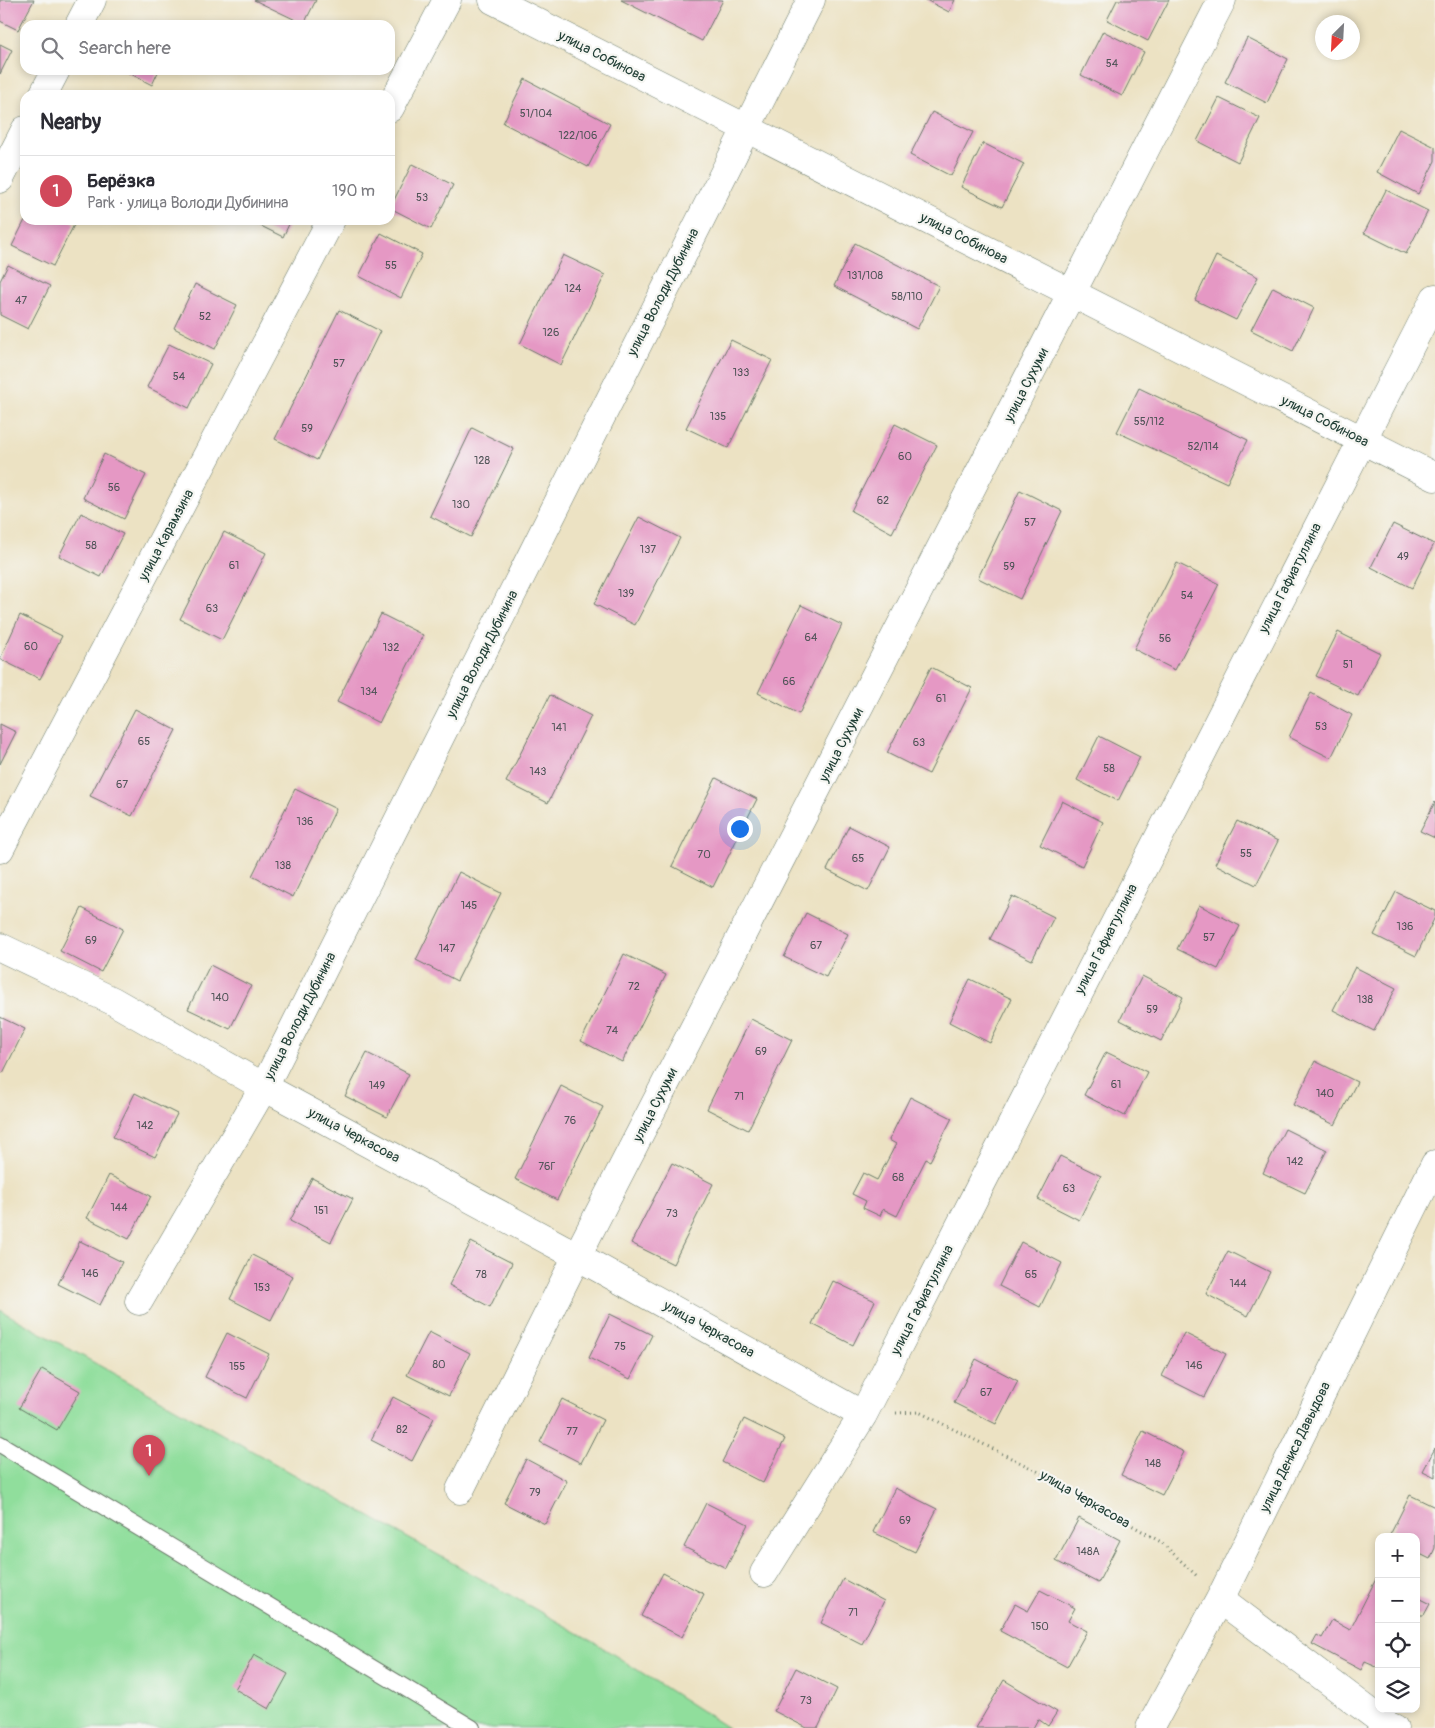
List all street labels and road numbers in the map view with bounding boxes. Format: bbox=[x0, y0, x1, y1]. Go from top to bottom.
street label: улица Собинова bbox=[554, 26, 649, 85]
street label: улица Собинова bbox=[916, 208, 1011, 267]
street label: улица Володи Дубинина bbox=[623, 225, 703, 360]
street label: улица Сухуми bbox=[1000, 345, 1052, 426]
street label: улица Собинова bbox=[1277, 391, 1372, 450]
street label: улица Карамзина bbox=[134, 486, 197, 585]
street label: улица Гафиатуллина bbox=[1254, 520, 1325, 637]
street label: улица Володи Дубинина bbox=[442, 587, 522, 722]
street label: улица Сухуми bbox=[815, 705, 867, 786]
street label: улица Гафиатуллина bbox=[1070, 881, 1141, 998]
street label: улица Володи Дубинина bbox=[260, 949, 340, 1084]
street label: улица Сухуми bbox=[629, 1065, 681, 1146]
street label: улица Черкасова bbox=[304, 1103, 403, 1166]
street label: улица Гафиатуллина bbox=[886, 1242, 957, 1359]
street label: улица Черкасова bbox=[660, 1296, 758, 1361]
street label: улица Дениса Давыдова bbox=[1256, 1379, 1334, 1516]
street label: улица Черкасова bbox=[1036, 1466, 1133, 1532]

